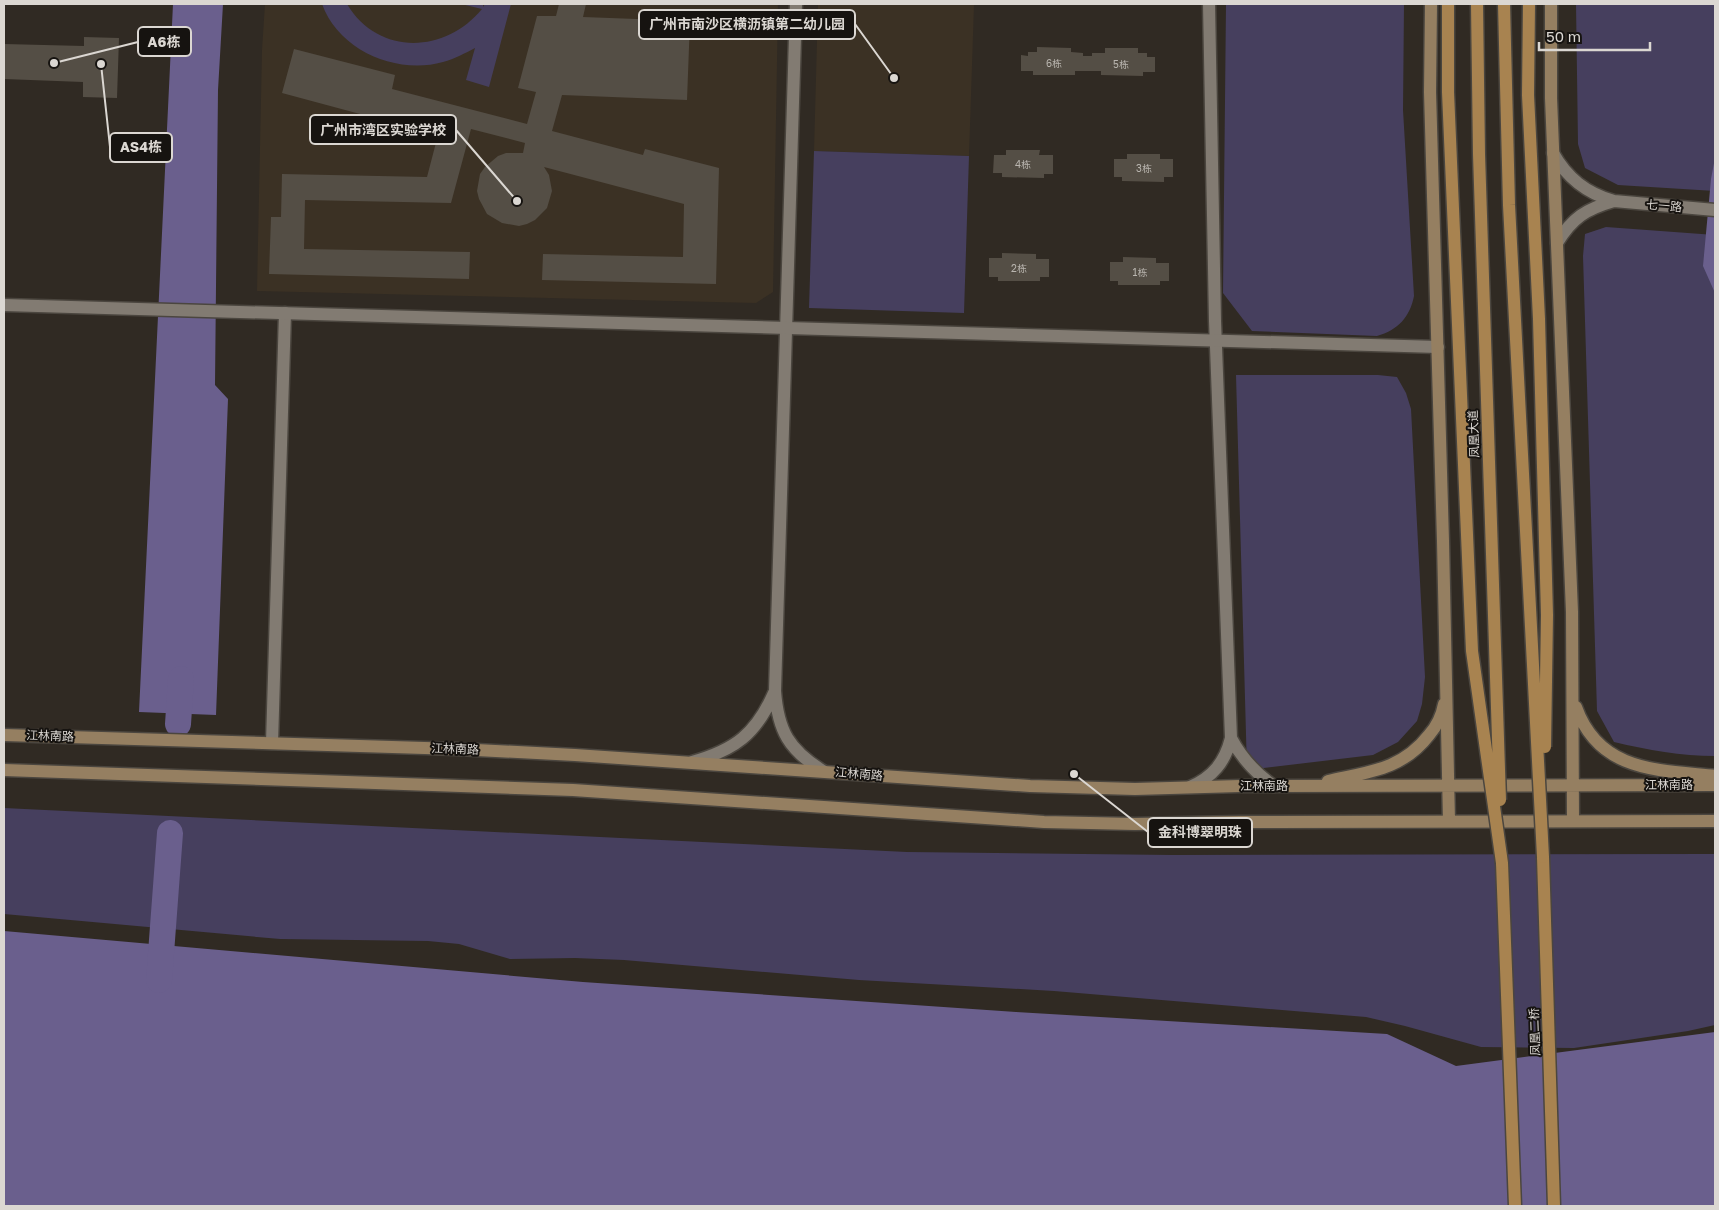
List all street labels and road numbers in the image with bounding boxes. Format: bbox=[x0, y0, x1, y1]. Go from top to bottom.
street label: 七一路 bbox=[1645, 196, 1683, 215]
street label: 凤凰大道 bbox=[1465, 410, 1482, 458]
street label: 江林南路 bbox=[26, 727, 74, 744]
street label: 江林南路 bbox=[431, 740, 479, 757]
street label: 江林南路 bbox=[834, 764, 884, 783]
street label: 江林南路 bbox=[1645, 777, 1693, 792]
street label: 江林南路 bbox=[1240, 778, 1288, 793]
street label: 凤凰二桥 bbox=[1526, 1008, 1543, 1056]

